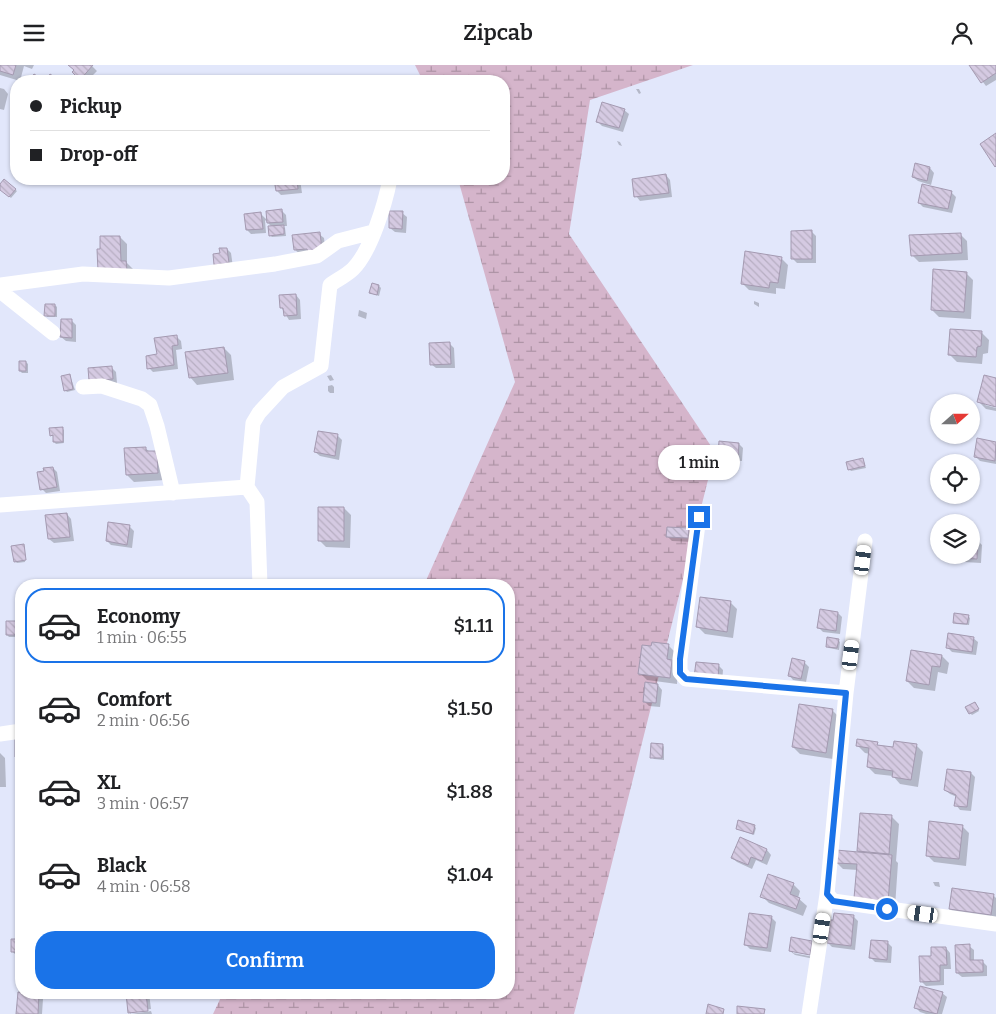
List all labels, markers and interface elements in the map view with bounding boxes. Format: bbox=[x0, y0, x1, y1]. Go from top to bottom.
icon: menu bbox=[20, 19, 48, 47]
text: Zipcab bbox=[463, 19, 533, 46]
icon: person bbox=[948, 19, 976, 47]
text: Pickup bbox=[60, 95, 122, 118]
text: Drop-off bbox=[60, 143, 138, 166]
north arrow bbox=[930, 394, 980, 444]
map controls bbox=[930, 394, 980, 564]
callout: 1 min bbox=[658, 445, 740, 479]
text: 1 min bbox=[679, 453, 719, 472]
button: locate bbox=[930, 454, 980, 504]
route end bbox=[688, 506, 710, 528]
button: layers bbox=[930, 514, 980, 564]
car bbox=[853, 544, 872, 576]
icon: car bbox=[37, 603, 82, 648]
text: Economy bbox=[97, 605, 180, 628]
text: $1.11 bbox=[453, 614, 493, 637]
text: 1 min · 06:55 bbox=[97, 628, 187, 647]
car bbox=[841, 639, 860, 671]
icon: car bbox=[37, 686, 82, 731]
text: Comfort bbox=[97, 688, 172, 711]
text: $1.50 bbox=[447, 697, 493, 720]
text: 2 min · 06:56 bbox=[97, 711, 190, 730]
icon: car bbox=[37, 769, 82, 814]
text: XL bbox=[97, 771, 121, 794]
text: $1.88 bbox=[446, 780, 493, 803]
text: 3 min · 06:57 bbox=[97, 794, 189, 813]
icon: car bbox=[37, 852, 82, 897]
text: Black bbox=[97, 854, 147, 877]
text: $1.04 bbox=[446, 863, 493, 886]
text: 4 min · 06:58 bbox=[97, 877, 191, 896]
route start bbox=[876, 898, 898, 920]
car bbox=[907, 904, 938, 924]
car bbox=[812, 912, 831, 944]
button: Confirm bbox=[35, 931, 495, 989]

